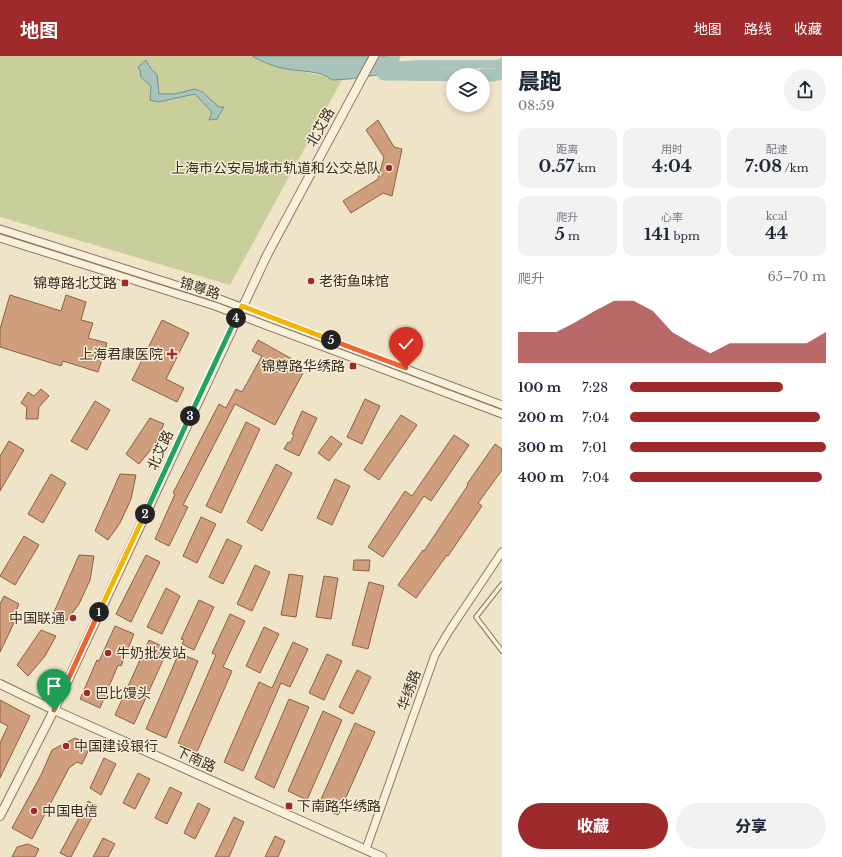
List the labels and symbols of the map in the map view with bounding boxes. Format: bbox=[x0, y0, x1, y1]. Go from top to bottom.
street label: 北艾路 bbox=[302, 104, 338, 150]
place label: 上海市公安局城市轨道和公交总队 bbox=[171, 159, 381, 177]
marker: 上海市公安局城市轨道和公交总队 bbox=[384, 163, 394, 173]
place label: 老街鱼味馆 bbox=[319, 272, 389, 290]
street label: 锦尊路 bbox=[177, 273, 223, 303]
place label: 锦尊路北艾路 bbox=[33, 274, 117, 292]
marker: 老街鱼味馆 bbox=[306, 276, 316, 286]
marker: 锦尊路北艾路 bbox=[120, 278, 130, 288]
pin: 4 bbox=[226, 308, 246, 328]
pin bbox=[389, 327, 423, 368]
pin: 5 bbox=[321, 330, 341, 350]
place label: 上海君康医院 bbox=[79, 345, 163, 363]
marker: 上海君康医院 bbox=[166, 348, 178, 360]
place label: 锦尊路华绣路 bbox=[261, 357, 345, 375]
marker: 锦尊路华绣路 bbox=[348, 361, 358, 371]
pin: 3 bbox=[180, 406, 200, 426]
street label: 北艾路 bbox=[143, 427, 177, 473]
pin: 2 bbox=[135, 504, 155, 524]
pin: 1 bbox=[89, 602, 109, 622]
place label: 中国联通 bbox=[9, 609, 65, 627]
marker: 中国联通 bbox=[68, 613, 78, 623]
place label: 牛奶批发站 bbox=[116, 644, 186, 662]
marker: 牛奶批发站 bbox=[103, 648, 113, 658]
street label: 华绣路 bbox=[393, 667, 425, 713]
pin bbox=[37, 669, 71, 710]
place label: 巴比馒头 bbox=[95, 684, 151, 702]
marker: 巴比馒头 bbox=[82, 688, 92, 698]
place label: 中国建设银行 bbox=[74, 737, 158, 755]
marker: 中国建设银行 bbox=[61, 741, 71, 751]
street label: 下南路 bbox=[173, 742, 219, 776]
place label: 下南路华绣路 bbox=[297, 797, 381, 815]
marker: 下南路华绣路 bbox=[284, 801, 294, 811]
place label: 中国电信 bbox=[42, 802, 98, 820]
marker: 中国电信 bbox=[29, 806, 39, 816]

